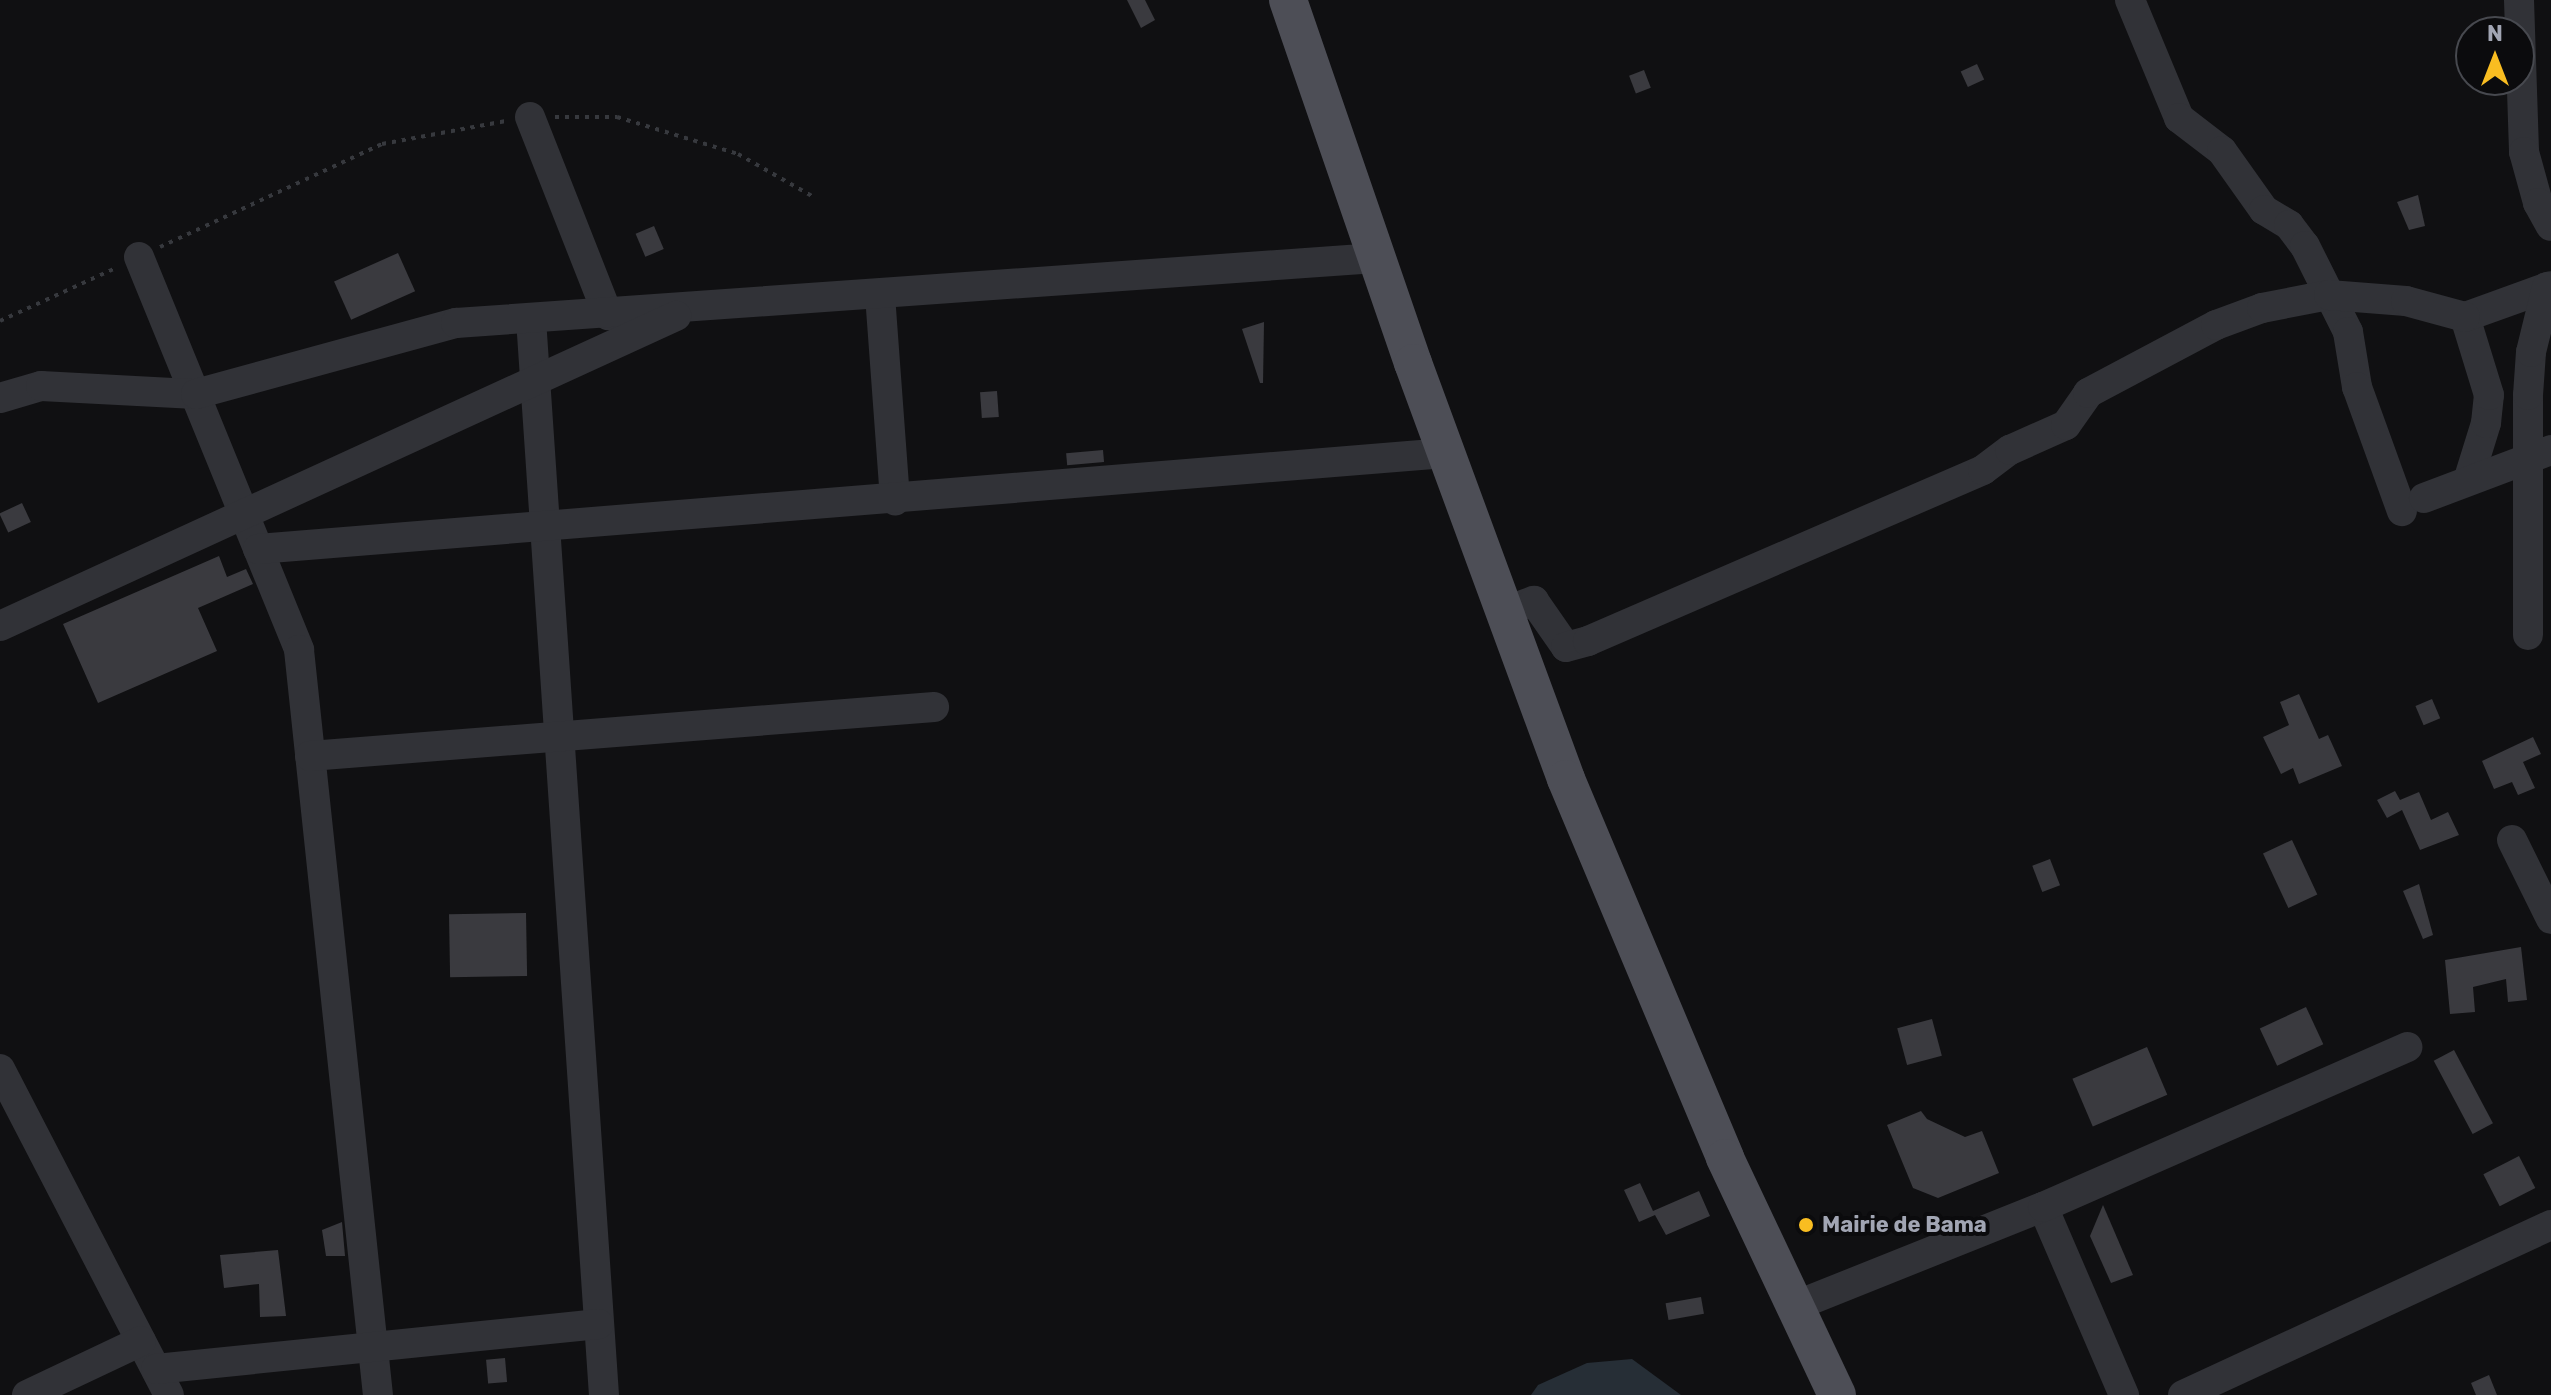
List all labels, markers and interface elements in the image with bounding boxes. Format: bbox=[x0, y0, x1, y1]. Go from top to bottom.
north arrow bbox=[2455, 16, 2535, 96]
text: N bbox=[2487, 20, 2503, 47]
place label: Mairie de Bama bbox=[1822, 1212, 1987, 1238]
marker: Mairie de Bama bbox=[1797, 1216, 1815, 1234]

